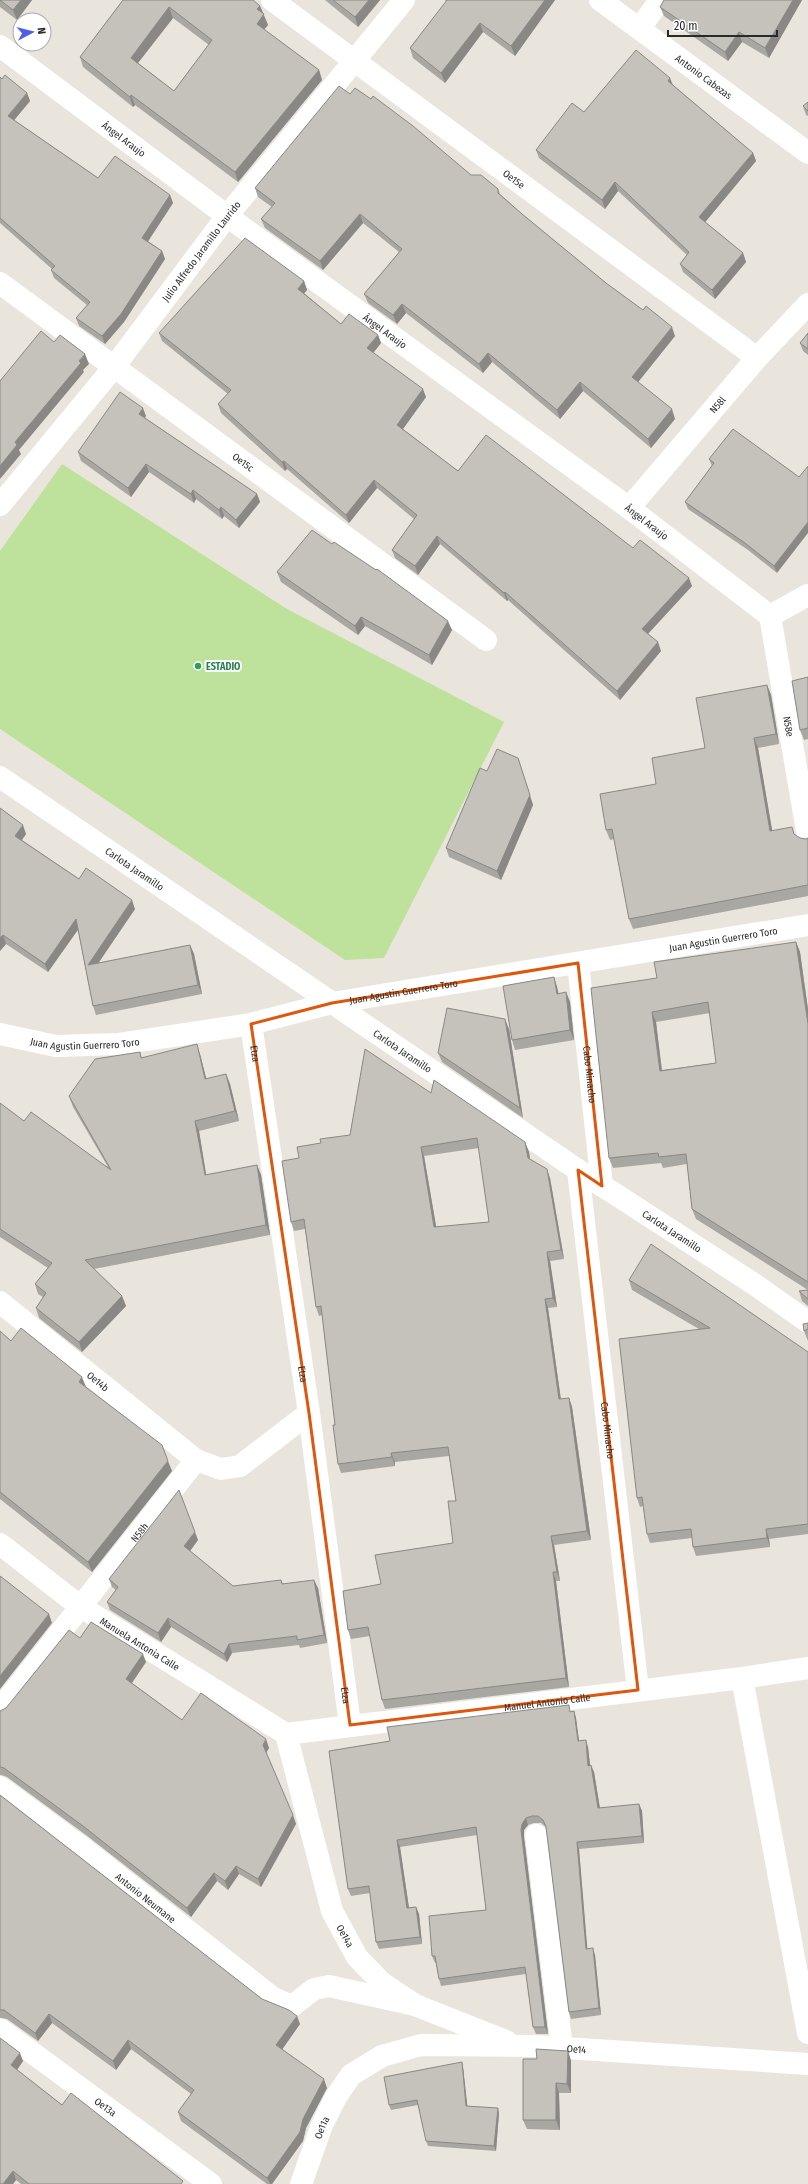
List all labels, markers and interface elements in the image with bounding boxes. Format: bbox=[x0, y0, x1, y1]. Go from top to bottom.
north arrow bbox=[12, 12, 52, 52]
scale bar bbox=[668, 12, 777, 38]
text: 20 m bbox=[674, 19, 698, 33]
text: N bbox=[35, 27, 48, 35]
street label: Antonio Cabezas bbox=[673, 52, 734, 102]
street label: Ángel Araujo bbox=[99, 118, 148, 160]
street label: Oe15e bbox=[500, 168, 527, 192]
street label: Julio Alfredo Jaramillo Laurido bbox=[160, 199, 244, 304]
street label: Ángel Araujo bbox=[360, 310, 409, 352]
street label: N58l bbox=[708, 394, 729, 416]
street label: Oe15c bbox=[230, 451, 256, 475]
street label: Ángel Araujo bbox=[622, 500, 670, 543]
marker: ESTADIO bbox=[193, 661, 203, 671]
place label: ESTADIO bbox=[206, 661, 240, 673]
street label: N58e bbox=[780, 715, 796, 738]
street label: Carlota Jaramillo bbox=[103, 845, 166, 894]
street label: Juan Agustin Guerrero Toro bbox=[668, 925, 779, 955]
street label: Juan Agustin Guerrero Toro bbox=[349, 977, 459, 1007]
street label: Carlota Jaramillo bbox=[371, 1028, 434, 1076]
street label: Juan Agustin Guerrero Toro bbox=[29, 1036, 140, 1053]
street label: Etza bbox=[247, 1045, 262, 1063]
street label: Cabo Minacho bbox=[580, 1045, 598, 1104]
street label: Carlota Jaramillo bbox=[640, 1208, 703, 1255]
street label: Etza bbox=[295, 1365, 309, 1383]
street label: Oe14b bbox=[84, 1369, 111, 1394]
street label: Cabo Minacho bbox=[598, 1401, 616, 1460]
street label: N58h bbox=[129, 1521, 151, 1545]
street label: Manuela Antonia Calle bbox=[97, 1615, 181, 1674]
street label: Etza bbox=[338, 1686, 352, 1705]
street label: Manuel Antonio Calle bbox=[503, 1692, 591, 1714]
street label: Antonio Neumane bbox=[113, 1871, 178, 1926]
street label: Oe14a bbox=[333, 1923, 356, 1950]
street label: Oe14 bbox=[566, 2043, 587, 2056]
street label: Oe13a bbox=[92, 2095, 118, 2119]
street label: Oe11a bbox=[313, 2115, 332, 2141]

